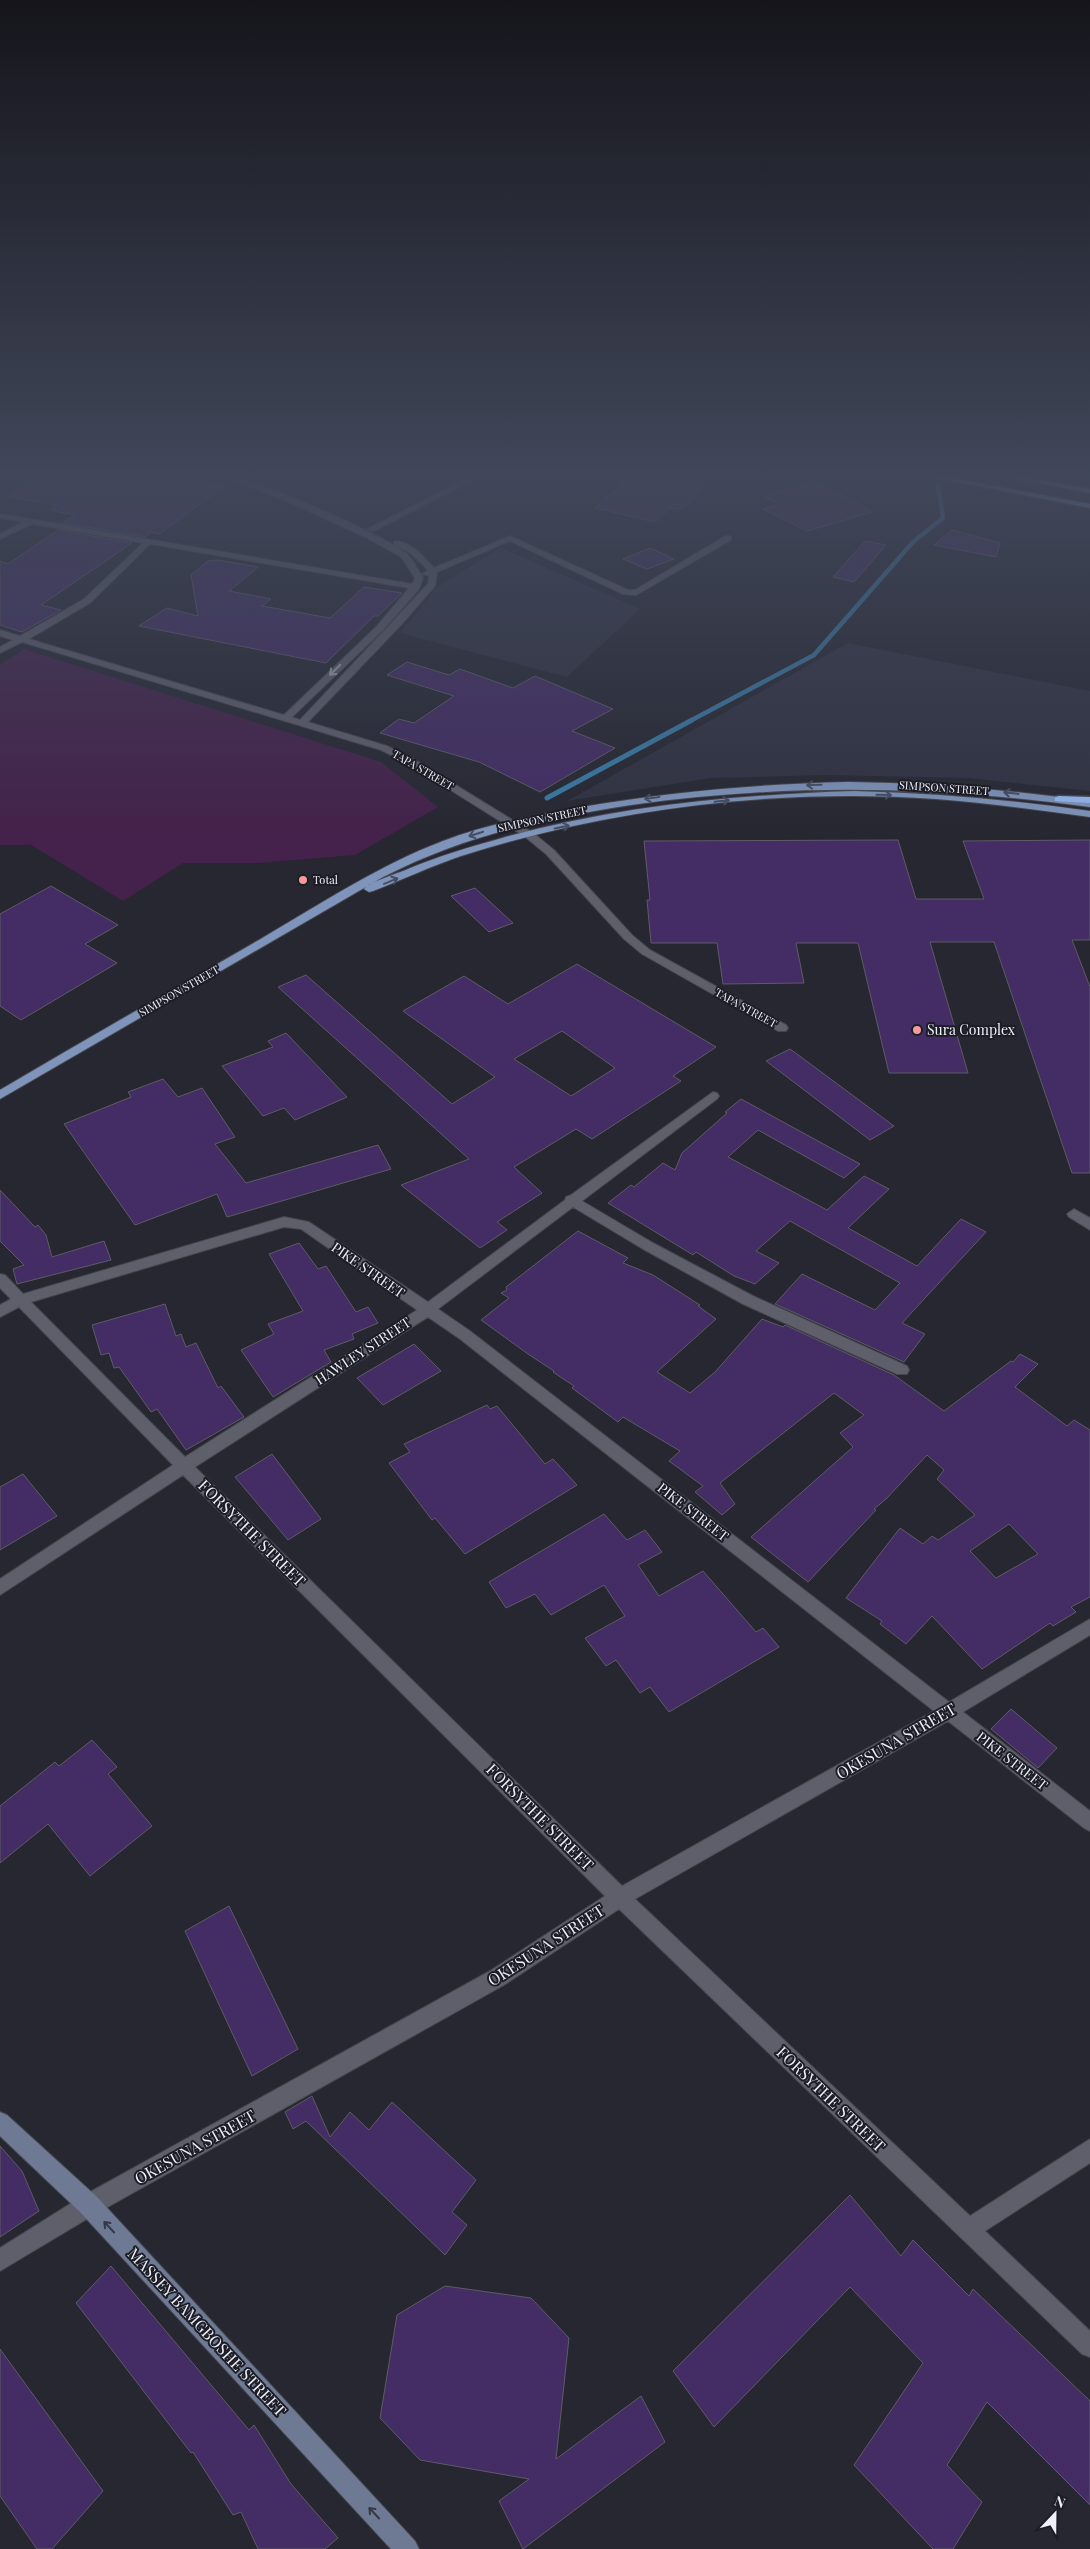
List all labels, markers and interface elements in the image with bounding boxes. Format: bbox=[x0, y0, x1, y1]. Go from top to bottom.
one-way arrow bbox=[329, 664, 341, 676]
street label: TAPA STREET bbox=[390, 746, 457, 793]
street label: SIMPSON STREET bbox=[898, 777, 990, 798]
one-way arrow bbox=[806, 780, 822, 789]
one-way arrow bbox=[1003, 788, 1019, 798]
one-way arrow bbox=[876, 790, 892, 800]
one-way arrow bbox=[644, 794, 660, 804]
one-way arrow bbox=[714, 796, 730, 806]
street label: SIMPSON STREET bbox=[496, 802, 588, 835]
one-way arrow bbox=[553, 822, 569, 831]
one-way arrow bbox=[468, 830, 484, 840]
place label: Total bbox=[313, 872, 338, 887]
marker: Total bbox=[297, 874, 309, 886]
one-way arrow bbox=[383, 876, 398, 886]
street label: SIMPSON STREET bbox=[136, 961, 222, 1020]
street label: TAPA STREET bbox=[713, 984, 780, 1031]
place label: Sura Complex bbox=[927, 1020, 1016, 1039]
marker: Sura Complex bbox=[911, 1024, 923, 1036]
street label: PIKE STREET bbox=[328, 1237, 409, 1302]
street label: HAWLEY STREET bbox=[311, 1312, 415, 1389]
street label: FORSYTHE STREET bbox=[194, 1475, 310, 1591]
street label: PIKE STREET bbox=[654, 1478, 733, 1546]
street label: OKESUNA STREET bbox=[832, 1698, 960, 1783]
street label: PIKE STREET bbox=[973, 1727, 1052, 1795]
street label: FORSYTHE STREET bbox=[482, 1759, 598, 1875]
street label: OKESUNA STREET bbox=[483, 1899, 608, 1990]
street label: FORSYTHE STREET bbox=[773, 2041, 890, 2156]
street label: OKESUNA STREET bbox=[131, 2105, 259, 2189]
one-way arrow bbox=[103, 2220, 115, 2233]
street label: MASSEY BAMGBOSHE STREET bbox=[124, 2243, 291, 2421]
north arrow bbox=[1030, 2489, 1080, 2539]
text: N bbox=[1052, 2491, 1068, 2512]
one-way arrow bbox=[368, 2507, 380, 2520]

